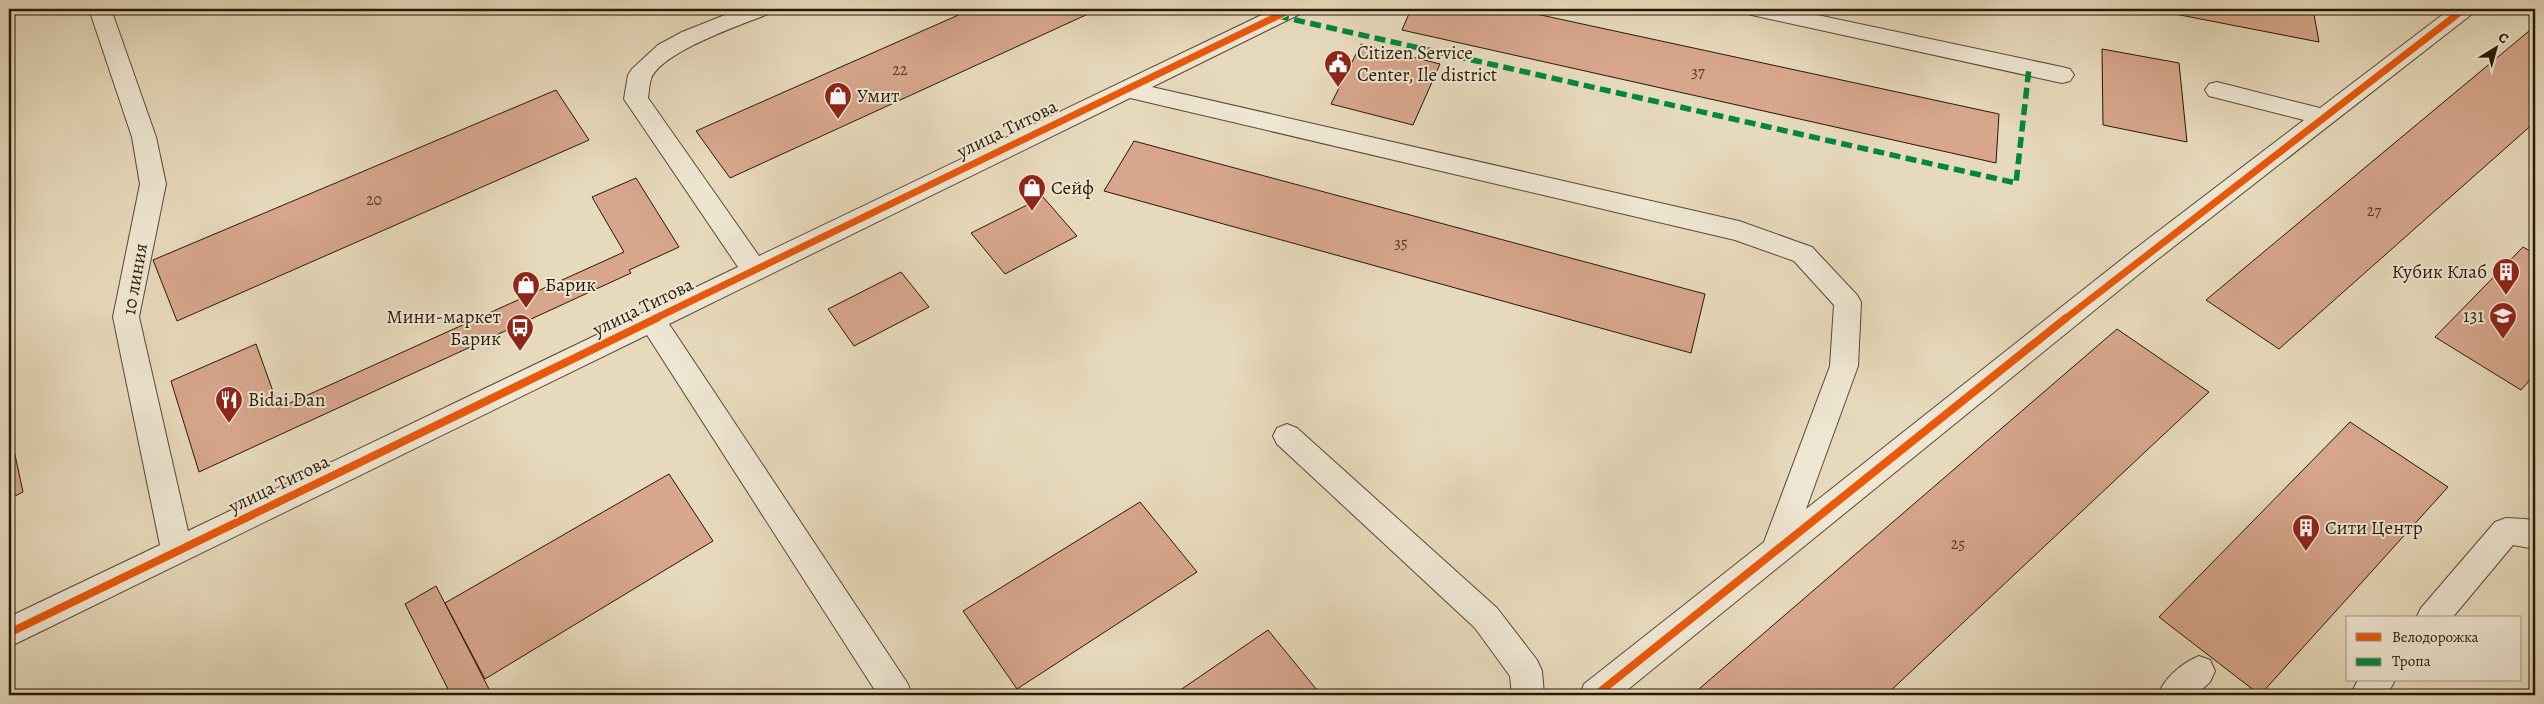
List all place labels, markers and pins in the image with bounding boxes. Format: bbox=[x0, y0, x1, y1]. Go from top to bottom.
place label: Citizen Service Center, Ile district bbox=[1357, 40, 1497, 88]
public building icon: Citizen Service Center, Ile district bbox=[1323, 49, 1353, 88]
shop icon: Умит bbox=[823, 81, 853, 120]
place label: Умит bbox=[857, 83, 900, 109]
shop icon: Сейф bbox=[1017, 173, 1047, 212]
place label: Сейф bbox=[1051, 175, 1094, 201]
building icon: Кубик Клаб bbox=[2491, 257, 2521, 296]
place label: Кубик Клаб bbox=[2392, 259, 2487, 285]
shop icon: Барик bbox=[511, 270, 541, 309]
place label: Барик bbox=[545, 272, 596, 298]
school or university icon: 131 bbox=[2488, 301, 2518, 340]
place label: 131 bbox=[2463, 303, 2484, 329]
place label: Мини-маркет Барик bbox=[386, 304, 502, 352]
bus stop icon: Мини-маркет Барик bbox=[505, 313, 535, 352]
restaurant icon: Bidai Dan bbox=[214, 385, 244, 424]
place label: Bidai Dan bbox=[248, 387, 325, 413]
building icon: Сити Центр bbox=[2291, 513, 2321, 552]
place label: Сити Центр bbox=[2325, 515, 2423, 541]

